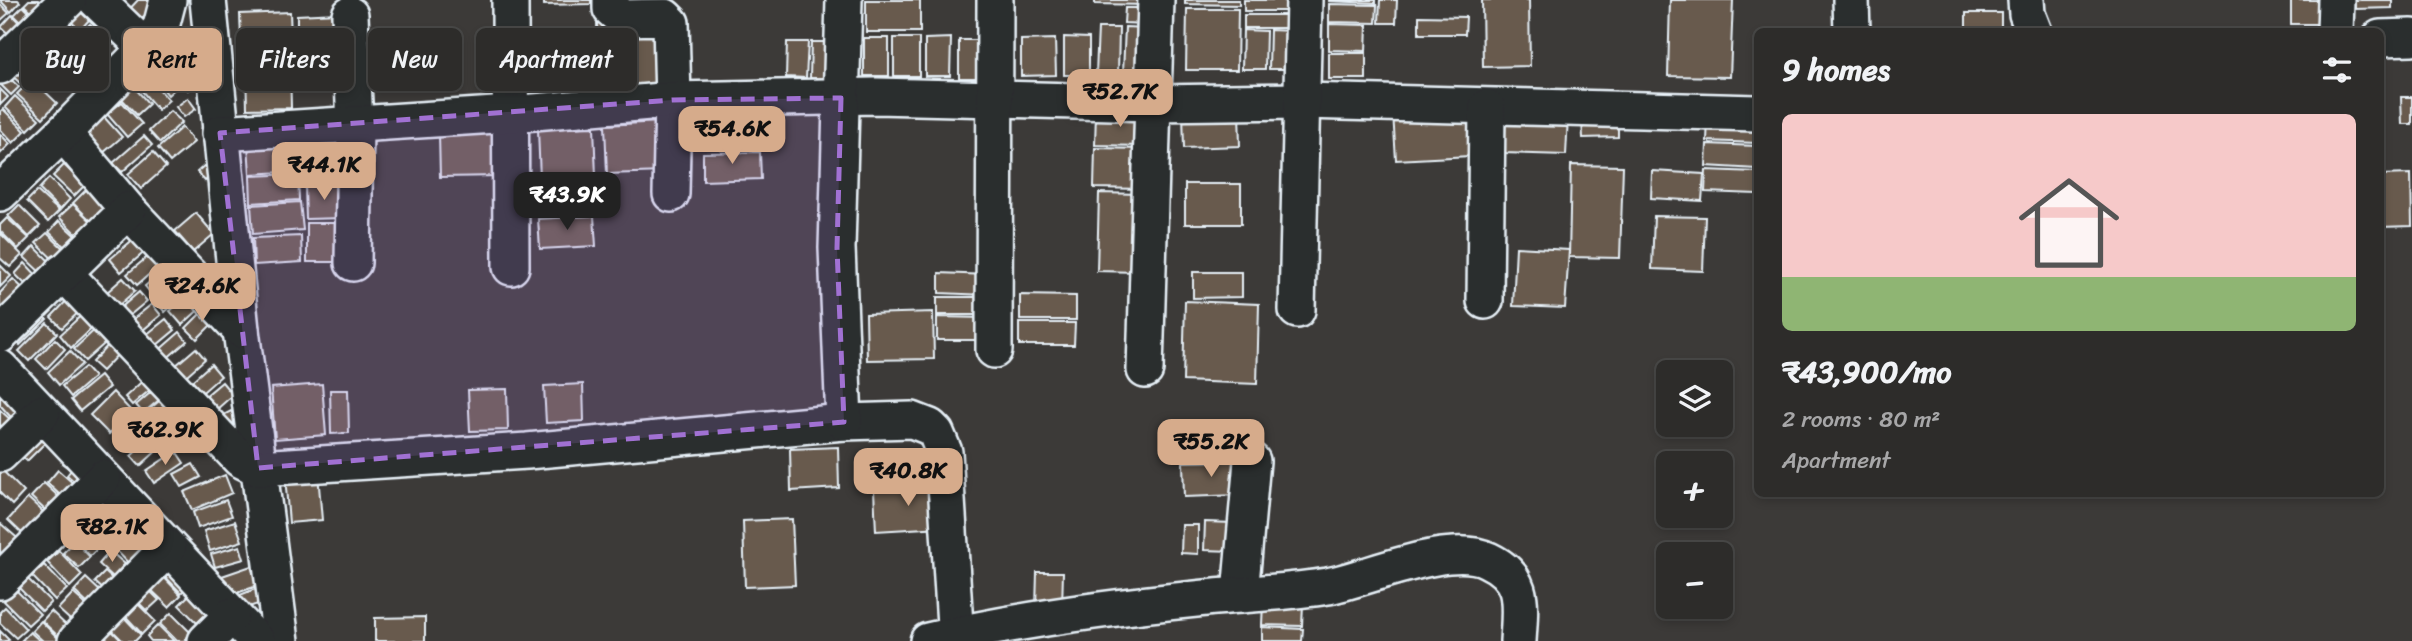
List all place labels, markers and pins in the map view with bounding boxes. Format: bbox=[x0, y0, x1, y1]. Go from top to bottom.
pin: ₹52.7K bbox=[1063, 69, 1177, 129]
pin: ₹54.6K bbox=[675, 106, 789, 166]
pin: ₹44.1K bbox=[267, 142, 381, 202]
pin: ₹43.9K bbox=[510, 173, 624, 232]
pin: ₹24.6K bbox=[145, 264, 259, 323]
pin: ₹62.9K bbox=[108, 407, 222, 467]
pin: ₹55.2K bbox=[1154, 420, 1268, 479]
pin: ₹40.8K bbox=[851, 448, 965, 508]
pin: ₹82.1K bbox=[55, 504, 169, 564]

